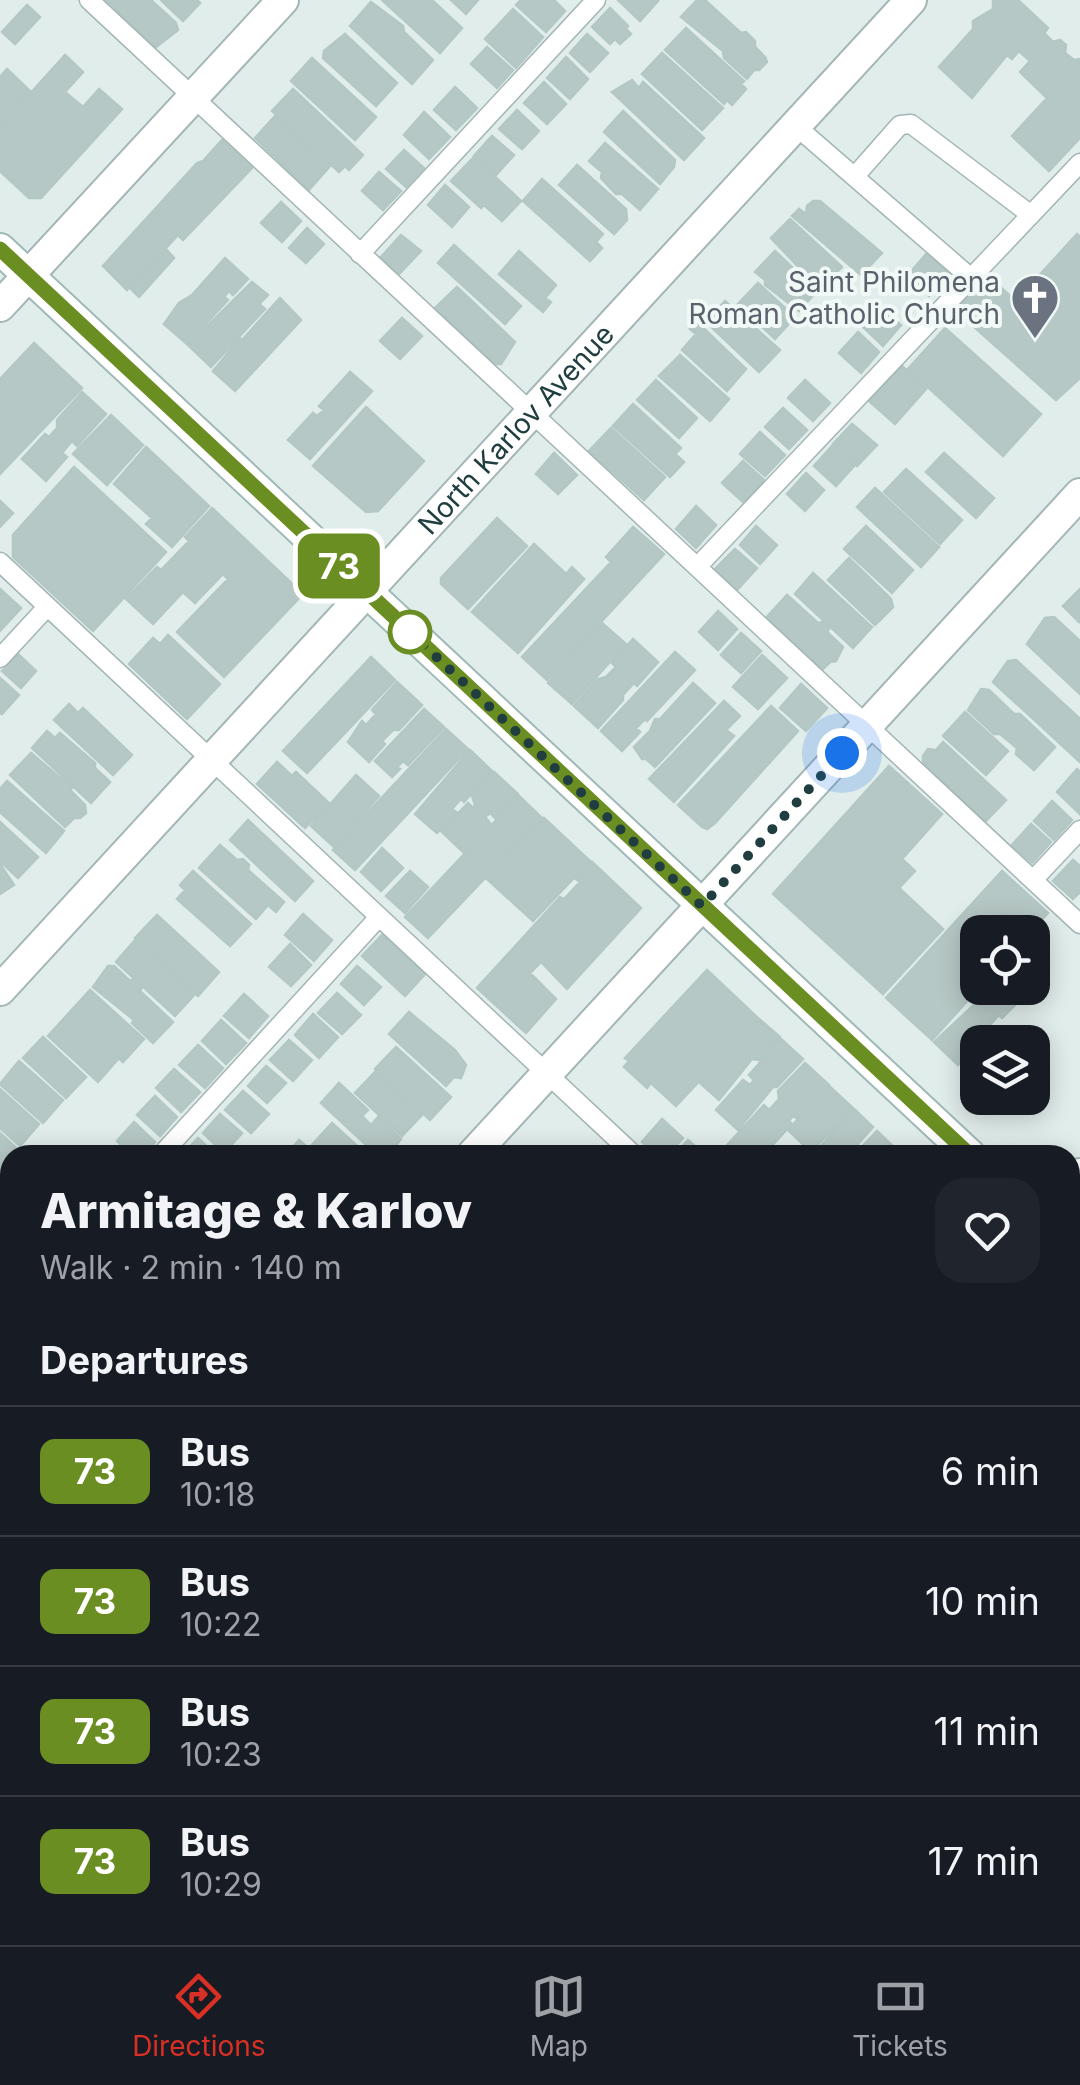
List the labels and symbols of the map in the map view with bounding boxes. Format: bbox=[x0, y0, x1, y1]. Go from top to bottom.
place label: Saint Philomena Roman Catholic Church bbox=[689, 265, 1000, 331]
church icon: Saint Philomena Roman Catholic Church bbox=[1009, 272, 1061, 340]
street label: North Karlov Avenue bbox=[411, 317, 621, 541]
line badge: 73 bbox=[294, 534, 384, 598]
unlabelled marker bbox=[389, 611, 431, 653]
your location bbox=[817, 728, 867, 778]

